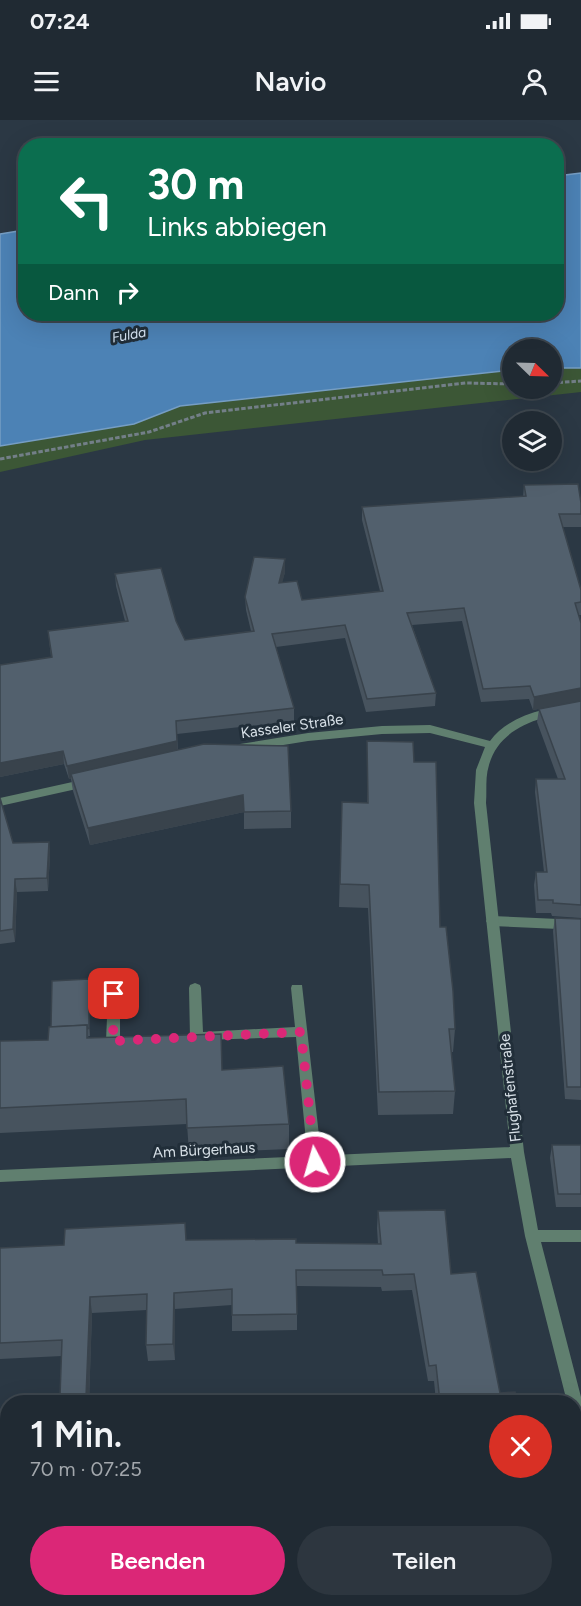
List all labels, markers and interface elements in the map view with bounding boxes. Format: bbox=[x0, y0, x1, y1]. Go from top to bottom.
text: 07:24 bbox=[30, 8, 90, 35]
icon: menu bbox=[30, 65, 63, 98]
text: Navio bbox=[255, 65, 326, 98]
icon: person bbox=[518, 65, 551, 98]
text: 30 m bbox=[147, 159, 244, 210]
icon: left bbox=[48, 162, 126, 240]
text: Links abbiegen bbox=[147, 210, 327, 243]
icon: right bbox=[111, 276, 144, 309]
text: Dann bbox=[48, 279, 99, 306]
water label: Fulda bbox=[110, 324, 148, 346]
north arrow bbox=[502, 339, 562, 399]
map controls bbox=[502, 339, 562, 471]
button: layers bbox=[502, 411, 562, 471]
street label: Kasseler Straße bbox=[240, 710, 344, 742]
pin bbox=[88, 968, 139, 1019]
icon: arrive bbox=[97, 977, 130, 1010]
street label: Flughafenstraße bbox=[495, 1033, 525, 1143]
position arrow bbox=[283, 1130, 347, 1194]
street label: Am Bürgerhaus bbox=[152, 1138, 256, 1162]
text: 1 Min. bbox=[30, 1413, 122, 1456]
button: close bbox=[489, 1415, 552, 1478]
text: 70 m · 07:25 bbox=[30, 1457, 142, 1481]
button: Beenden bbox=[30, 1526, 285, 1595]
button: Teilen bbox=[297, 1526, 552, 1595]

